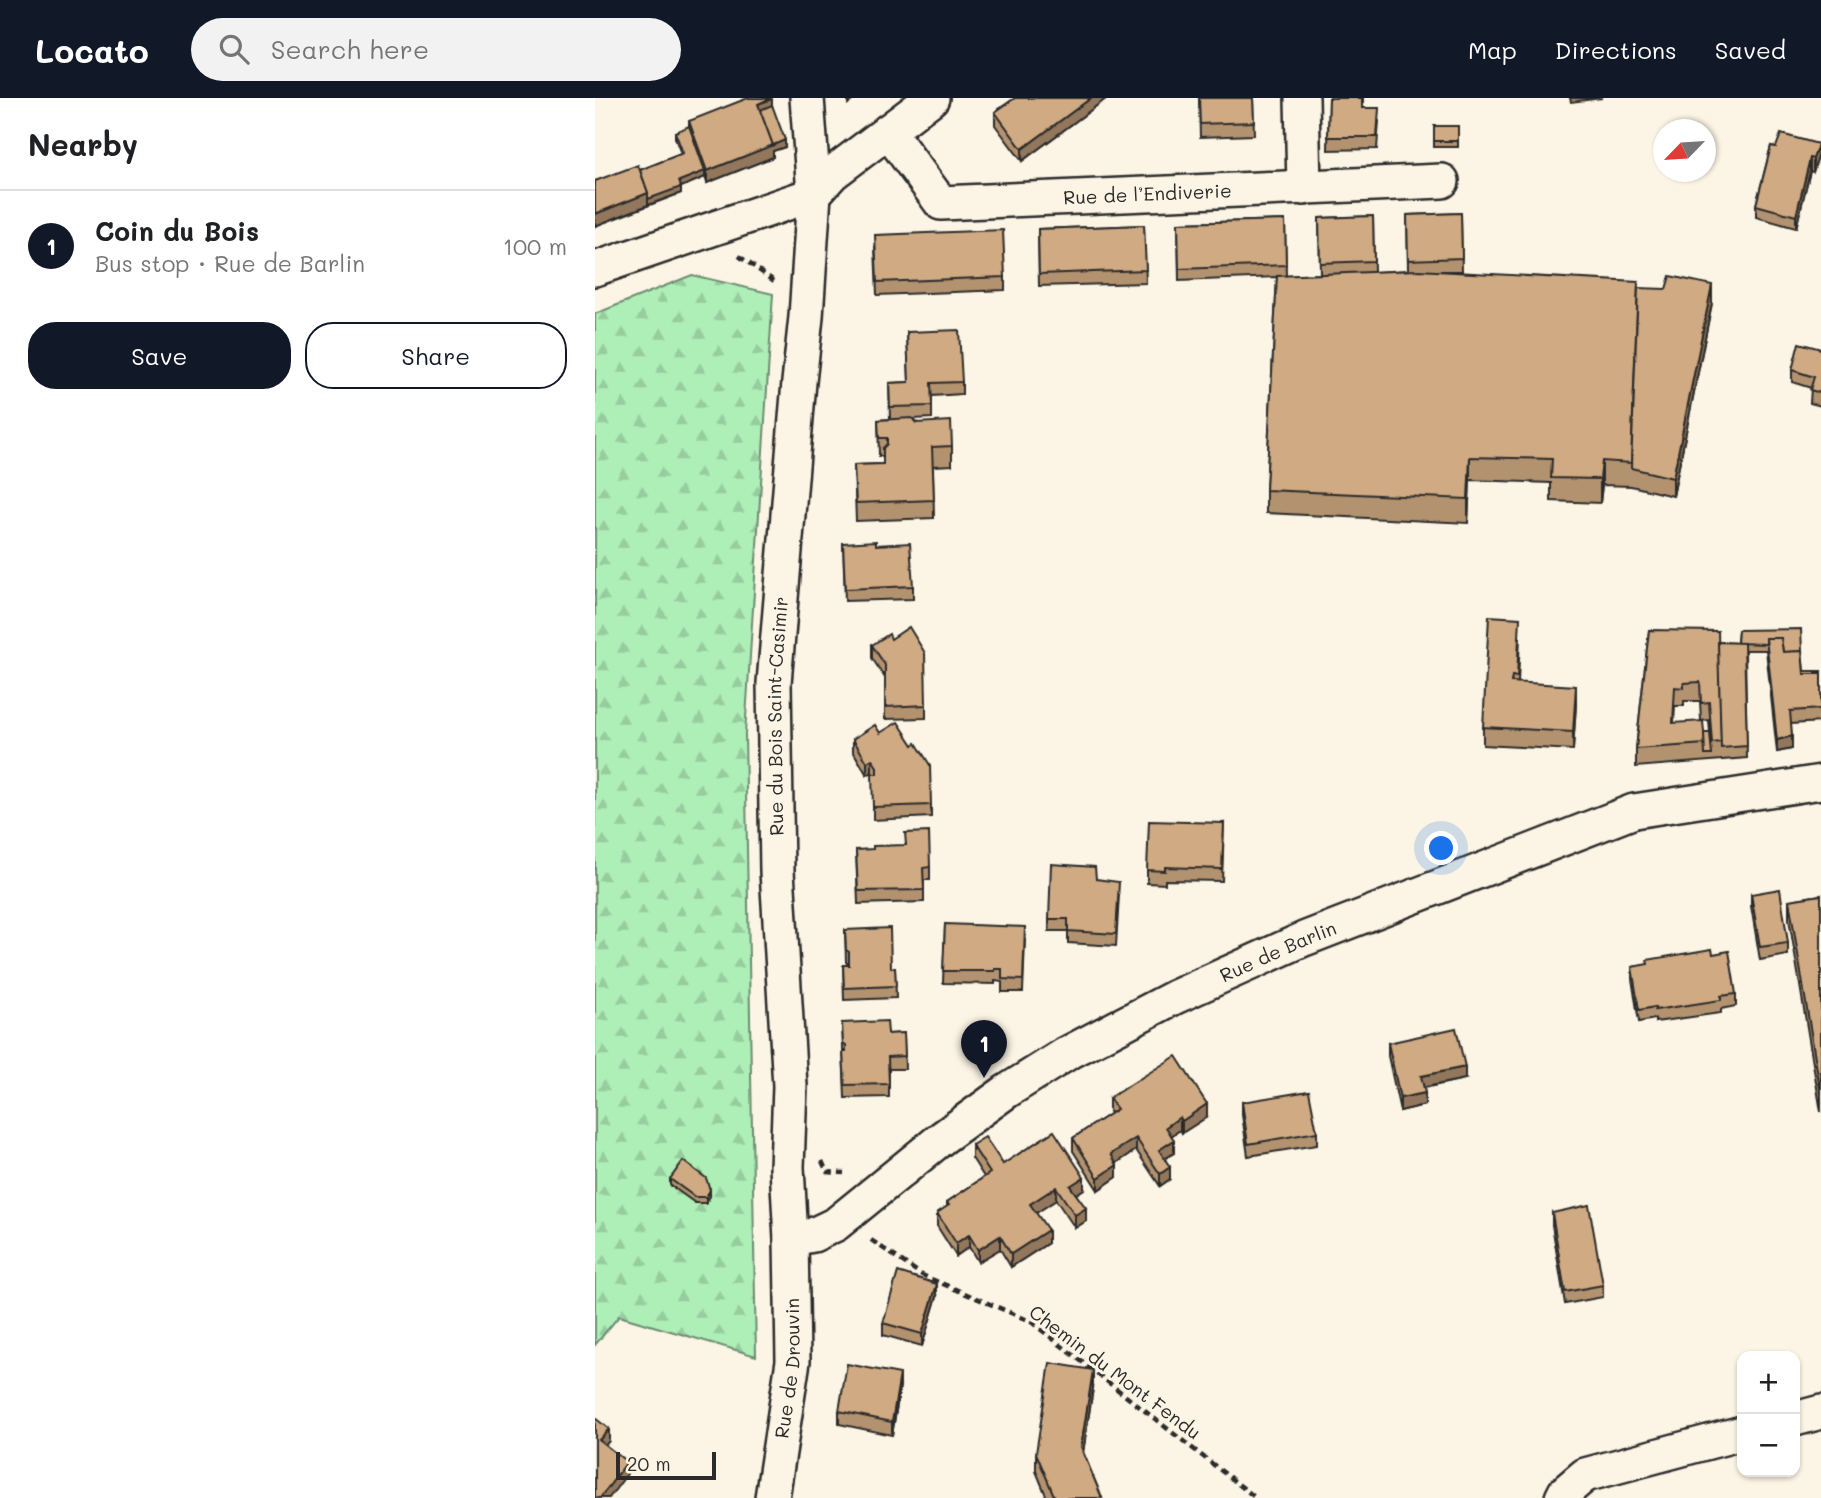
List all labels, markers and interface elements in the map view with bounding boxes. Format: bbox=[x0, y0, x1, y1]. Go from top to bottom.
search box bbox=[191, 18, 681, 81]
text: Locato bbox=[35, 28, 149, 71]
icon: search bbox=[215, 30, 253, 68]
text: Search here bbox=[271, 32, 429, 66]
text: Map bbox=[1468, 34, 1517, 65]
text: Directions bbox=[1555, 34, 1677, 65]
text: Saved bbox=[1715, 34, 1786, 65]
north arrow bbox=[1653, 119, 1716, 182]
text: Nearby bbox=[28, 124, 138, 164]
street label: Rue de l’Endiverie bbox=[1063, 177, 1232, 210]
text: Coin du Bois bbox=[95, 214, 259, 248]
text: 1 bbox=[46, 231, 56, 261]
text: 100 m bbox=[503, 231, 567, 261]
text: Bus stop · Rue de Barlin bbox=[95, 248, 365, 278]
button: Save bbox=[28, 322, 291, 389]
button: Share bbox=[305, 322, 567, 389]
street label: Rue du Bois Saint-Casimir bbox=[761, 596, 793, 836]
your location bbox=[1424, 831, 1458, 865]
street label: Rue de Barlin bbox=[1216, 915, 1340, 987]
pin: 1 bbox=[961, 1020, 1007, 1078]
street label: Rue de Drouvin bbox=[768, 1298, 806, 1440]
street label: Chemin du Mont Fendu bbox=[1024, 1299, 1206, 1444]
map controls bbox=[1737, 1351, 1800, 1477]
button: + bbox=[1737, 1351, 1800, 1414]
button: − bbox=[1737, 1414, 1800, 1477]
scale bar bbox=[616, 1449, 716, 1481]
text: 20 m bbox=[627, 1451, 671, 1476]

